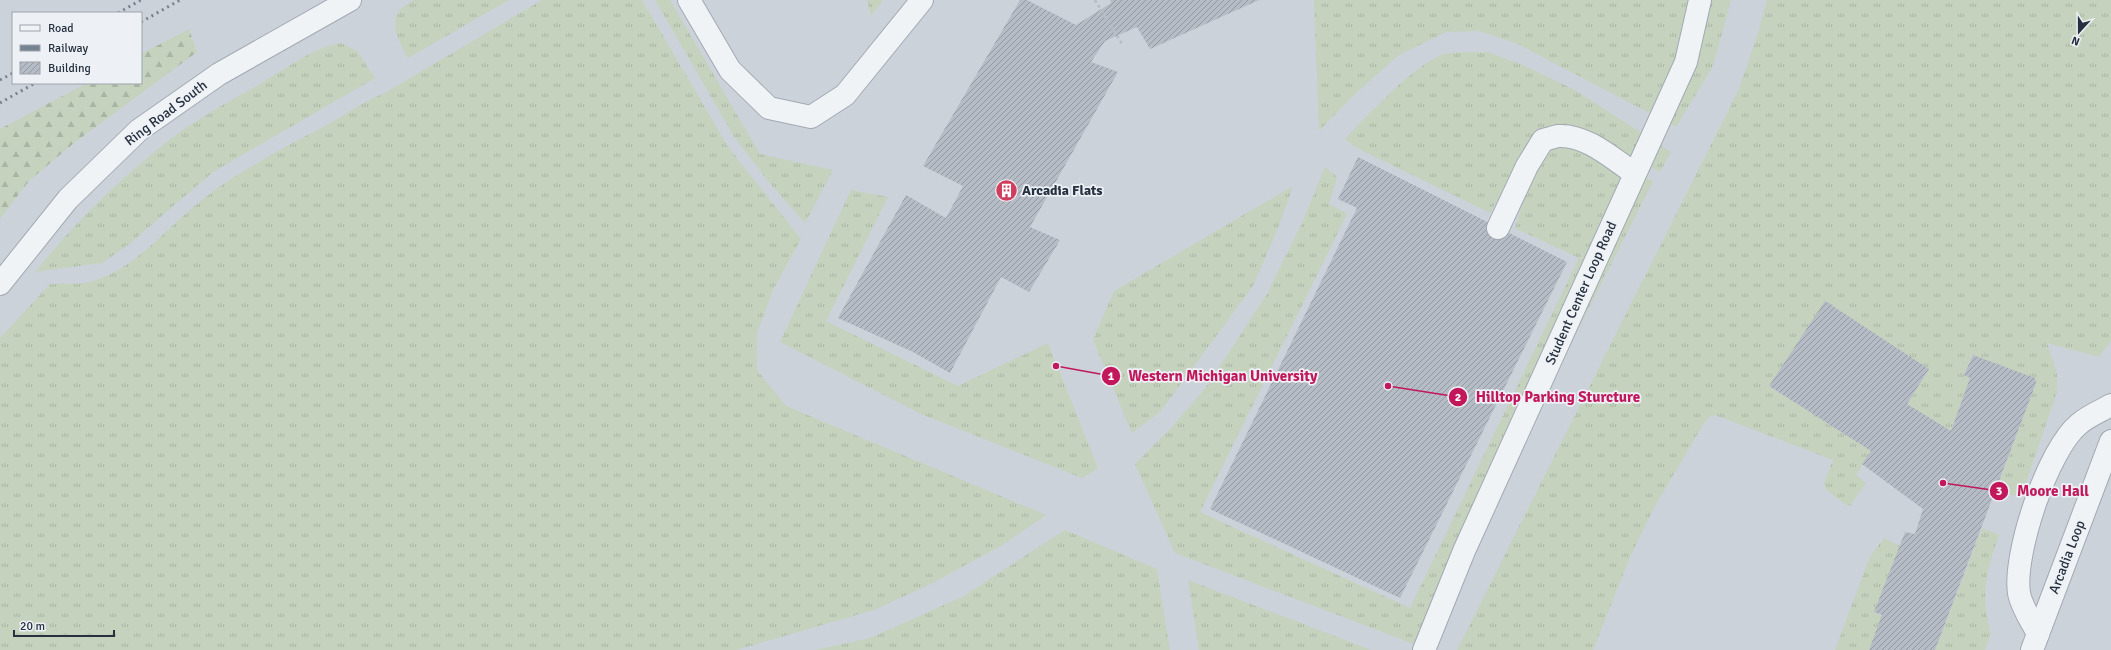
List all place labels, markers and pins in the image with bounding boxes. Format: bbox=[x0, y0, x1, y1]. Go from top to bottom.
building icon: Arcadia Flats bbox=[993, 177, 1019, 203]
place label: Arcadia Flats bbox=[1022, 182, 1102, 199]
callout: Western Michigan University bbox=[1101, 363, 1326, 390]
callout: Hilltop Parking Sturcture bbox=[1448, 383, 1648, 410]
callout: Moore Hall bbox=[1989, 478, 2097, 505]

